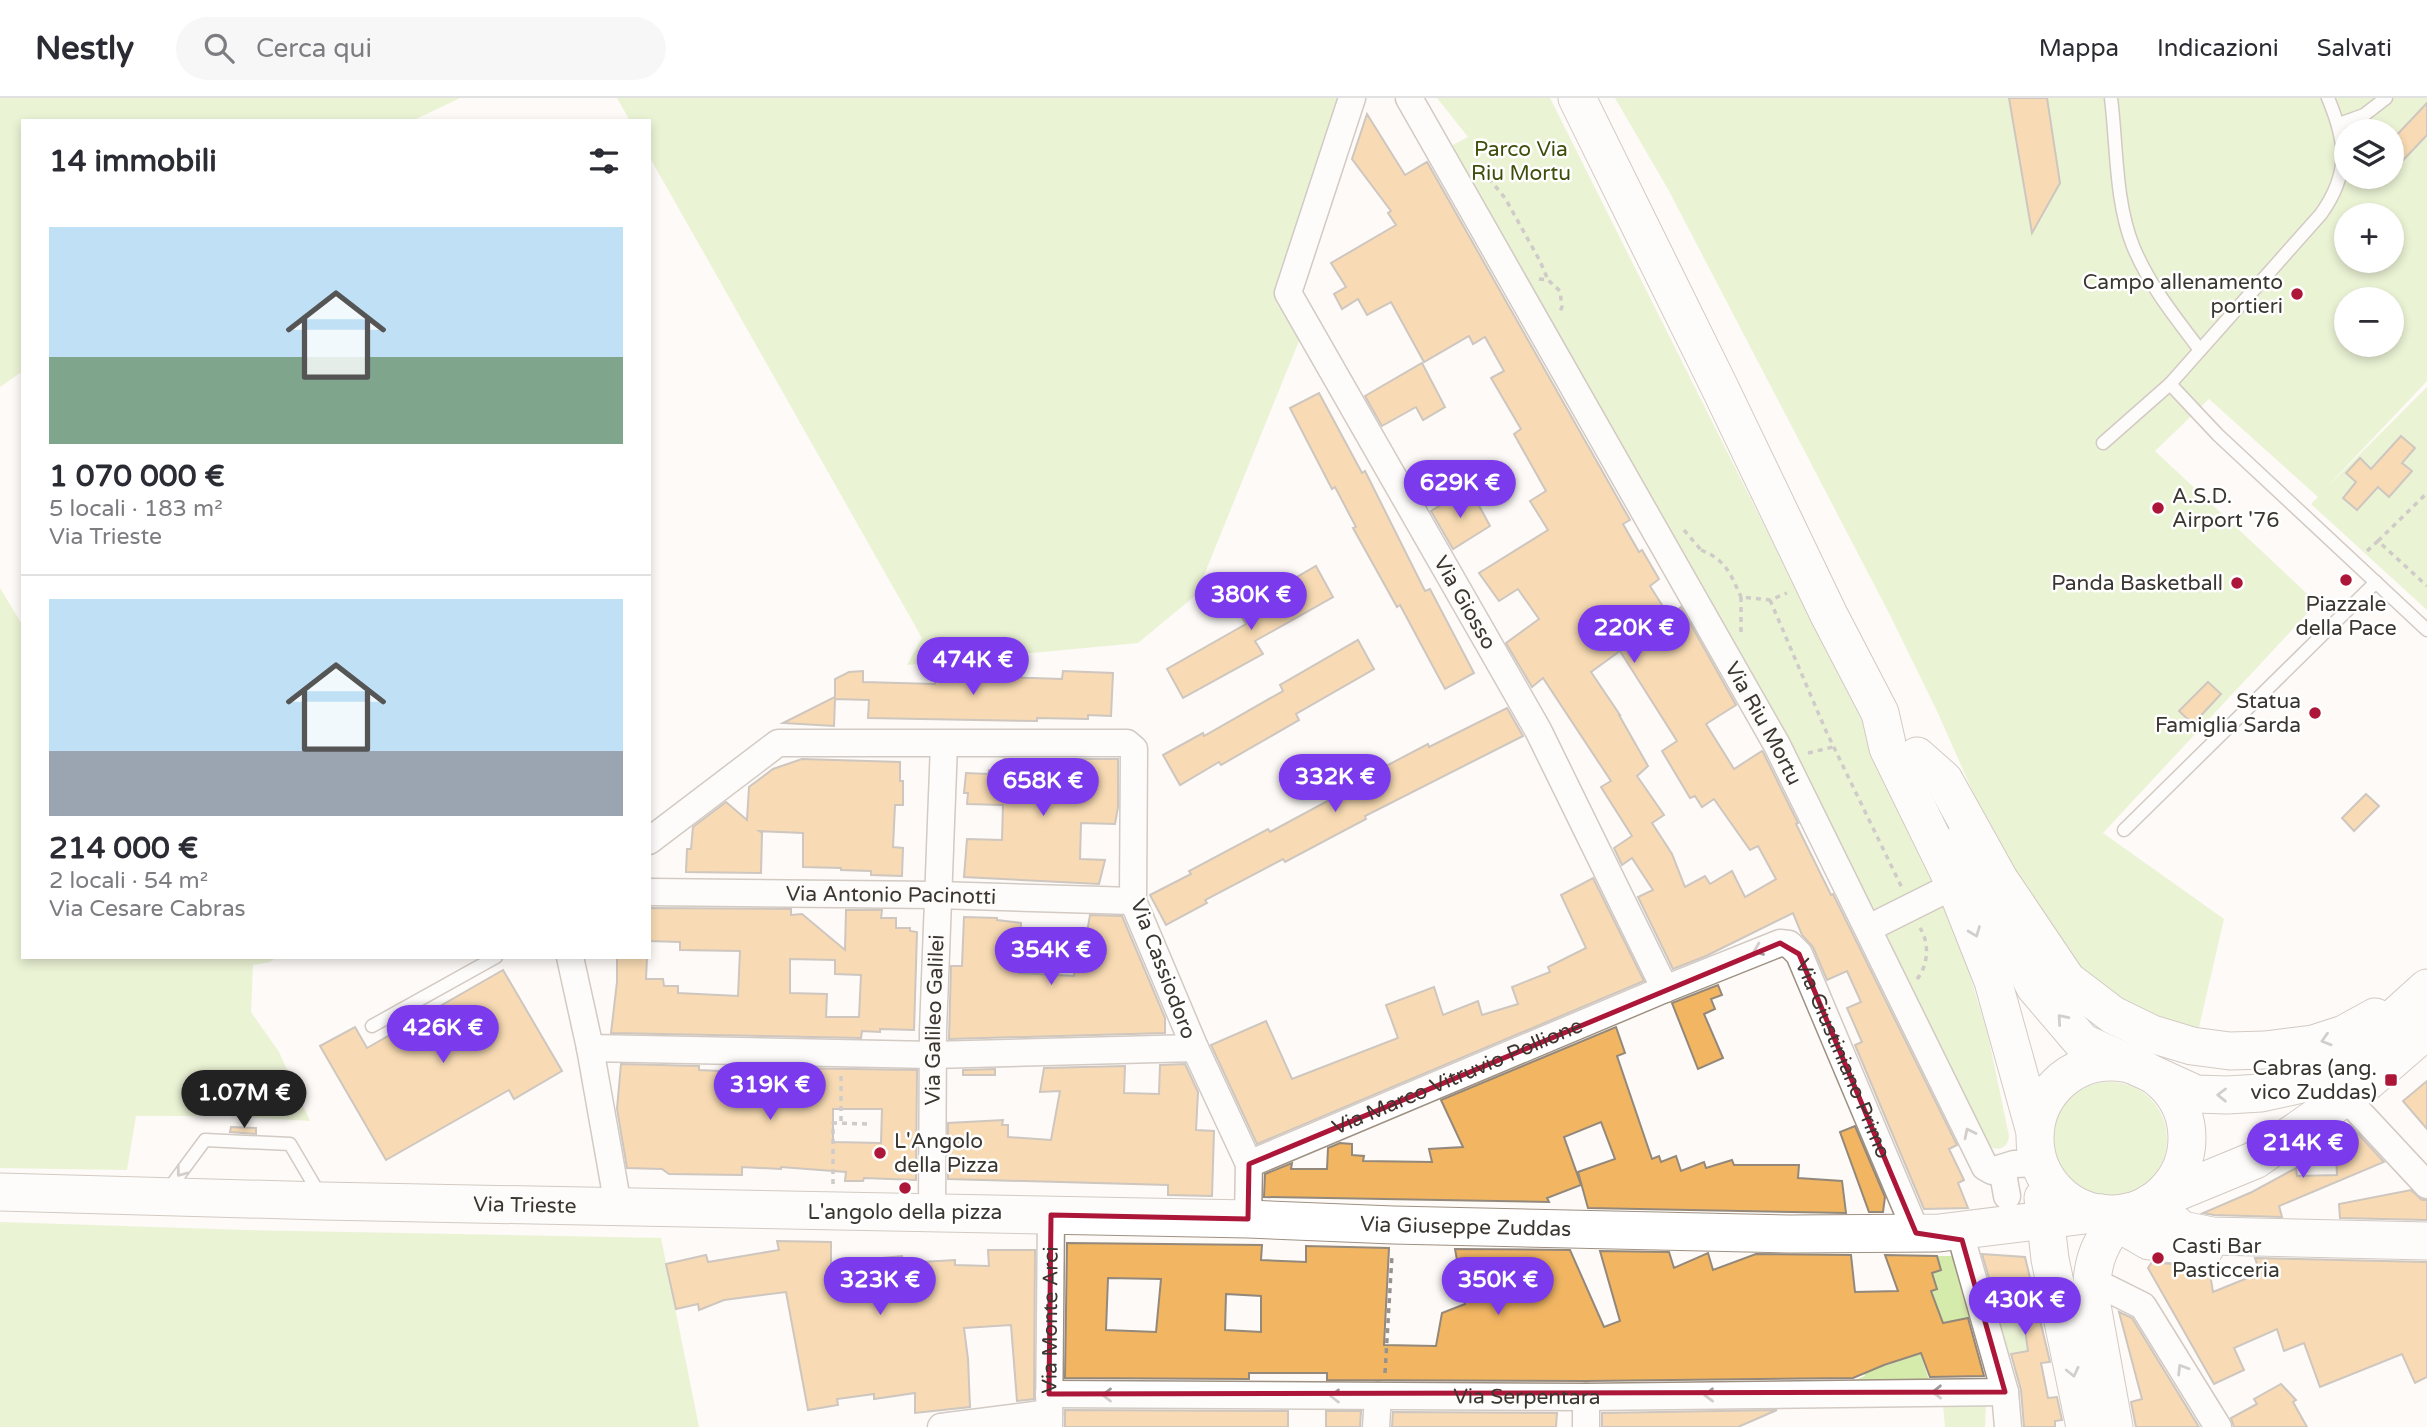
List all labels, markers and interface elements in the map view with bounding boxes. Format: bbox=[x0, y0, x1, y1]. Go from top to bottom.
search box bbox=[176, 17, 666, 80]
text: Nestly bbox=[35, 29, 134, 68]
icon: search bbox=[200, 29, 238, 67]
text: Cerca qui bbox=[256, 33, 372, 64]
text: Mappa bbox=[2039, 34, 2119, 63]
text: Indicazioni bbox=[2157, 34, 2279, 63]
text: Salvati bbox=[2317, 34, 2392, 63]
map controls bbox=[2334, 119, 2404, 357]
button: layers bbox=[2334, 119, 2404, 189]
park label: Parco Via Riu Mortu bbox=[1471, 137, 1571, 186]
icon: filters bbox=[585, 142, 623, 180]
text: 14 immobili bbox=[49, 143, 217, 180]
button: + bbox=[2334, 203, 2404, 273]
place label: Campo allenamento portieri bbox=[2083, 270, 2283, 319]
icon: home bbox=[273, 272, 399, 398]
marker: Campo allenamento portieri bbox=[2289, 286, 2305, 302]
button: − bbox=[2334, 287, 2404, 357]
text: 1 070 000 € bbox=[49, 458, 225, 495]
pin: 629K € bbox=[1403, 460, 1517, 520]
text: 629K € bbox=[1420, 469, 1500, 497]
place label: A.S.D. Airport '76 bbox=[2172, 484, 2279, 533]
text: 5 locali · 183 m² bbox=[49, 495, 223, 523]
marker: A.S.D. Airport '76 bbox=[2150, 500, 2166, 516]
text: Via Trieste bbox=[49, 523, 162, 551]
street label: Via Giosso bbox=[1429, 551, 1502, 654]
place label: Panda Basketball bbox=[2051, 571, 2223, 596]
marker: Piazzale della Pace bbox=[2338, 572, 2354, 588]
pin: 380K € bbox=[1194, 573, 1308, 632]
marker: Panda Basketball bbox=[2229, 575, 2245, 591]
text: 380K € bbox=[1211, 581, 1291, 609]
place label: Piazzale della Pace bbox=[2295, 592, 2397, 641]
pin: 220K € bbox=[1577, 606, 1691, 665]
text: 220K € bbox=[1594, 614, 1674, 642]
pin: 474K € bbox=[916, 638, 1030, 697]
icon: home bbox=[273, 644, 399, 770]
text: 474K € bbox=[933, 646, 1013, 674]
street label: Via Riu Mortu bbox=[1720, 657, 1807, 789]
place label: Statua Famiglia Sarda bbox=[2155, 689, 2301, 738]
marker: Statua Famiglia Sarda bbox=[2307, 705, 2323, 721]
pin: 332K € bbox=[1278, 754, 1392, 814]
pin: 658K € bbox=[986, 758, 1100, 818]
text: 332K € bbox=[1295, 763, 1375, 791]
text: 658K € bbox=[1003, 767, 1083, 795]
text: 214 000 € bbox=[49, 830, 198, 867]
text: 2 locali · 54 m² bbox=[49, 867, 208, 895]
street label: Via Antonio Pacinotti bbox=[786, 881, 997, 909]
text: Via Cesare Cabras bbox=[49, 895, 246, 923]
street label: Via Cassiodoro bbox=[1125, 895, 1201, 1043]
one-way arrow bbox=[1966, 926, 1980, 938]
pin: 354K € bbox=[994, 928, 1108, 987]
street label: Via Galileo Galilei bbox=[920, 934, 949, 1106]
text: 354K € bbox=[1011, 936, 1091, 964]
one-way arrow bbox=[1753, 942, 1765, 956]
street label: Via Giustiniano Primo bbox=[1790, 955, 1896, 1162]
pin: 426K € bbox=[386, 1006, 500, 1065]
street label: Via Marco Vitruvio Pollione bbox=[1329, 1013, 1586, 1140]
text: 426K € bbox=[403, 1014, 483, 1042]
one-way arrow bbox=[2058, 1014, 2070, 1027]
one-way arrow bbox=[2320, 1032, 2333, 1046]
place label: Cabras (ang. vico Zuddas) bbox=[2251, 1056, 2377, 1105]
pin: 319K € bbox=[713, 1062, 827, 1122]
pin: 1.07M € bbox=[179, 1070, 309, 1130]
text: 319K € bbox=[730, 1071, 810, 1099]
marker: Cabras (ang. vico Zuddas) bbox=[2383, 1072, 2399, 1088]
text: 1.07M € bbox=[197, 1079, 291, 1107]
one-way arrow bbox=[2217, 1087, 2228, 1102]
pin: 214K € bbox=[2246, 1121, 2360, 1180]
one-way arrow bbox=[1964, 1128, 1978, 1140]
place label: L'Angolo della Pizza bbox=[894, 1129, 999, 1178]
text: 214K € bbox=[2263, 1129, 2343, 1157]
marker: L'Angolo della Pizza bbox=[872, 1145, 888, 1161]
one-way arrow bbox=[177, 1164, 190, 1177]
marker: L'angolo della pizza bbox=[897, 1180, 913, 1196]
street label: Via Trieste bbox=[473, 1191, 577, 1218]
place label: L'angolo della pizza bbox=[808, 1200, 1002, 1225]
street label: Via Giuseppe Zuddas bbox=[1359, 1211, 1571, 1242]
place label: Casti Bar Pasticceria bbox=[2172, 1234, 2280, 1283]
street label: Via Monte Arci bbox=[1037, 1246, 1063, 1394]
marker: Casti Bar Pasticceria bbox=[2150, 1250, 2166, 1266]
pin: 323K € bbox=[823, 1258, 937, 1317]
pin: 350K € bbox=[1441, 1258, 1555, 1317]
text: 323K € bbox=[840, 1266, 920, 1294]
text: 350K € bbox=[1458, 1266, 1538, 1294]
pin: 430K € bbox=[1968, 1278, 2082, 1337]
text: 430K € bbox=[1985, 1286, 2065, 1314]
one-way arrow bbox=[2177, 1364, 2190, 1377]
one-way arrow bbox=[2065, 1366, 2079, 1378]
street label: Via Serpentara bbox=[1453, 1384, 1601, 1410]
one-way arrow bbox=[1931, 1385, 1942, 1400]
one-way arrow bbox=[1102, 1388, 1113, 1403]
one-way arrow bbox=[1329, 1388, 1340, 1404]
one-way arrow bbox=[1704, 1388, 1715, 1403]

